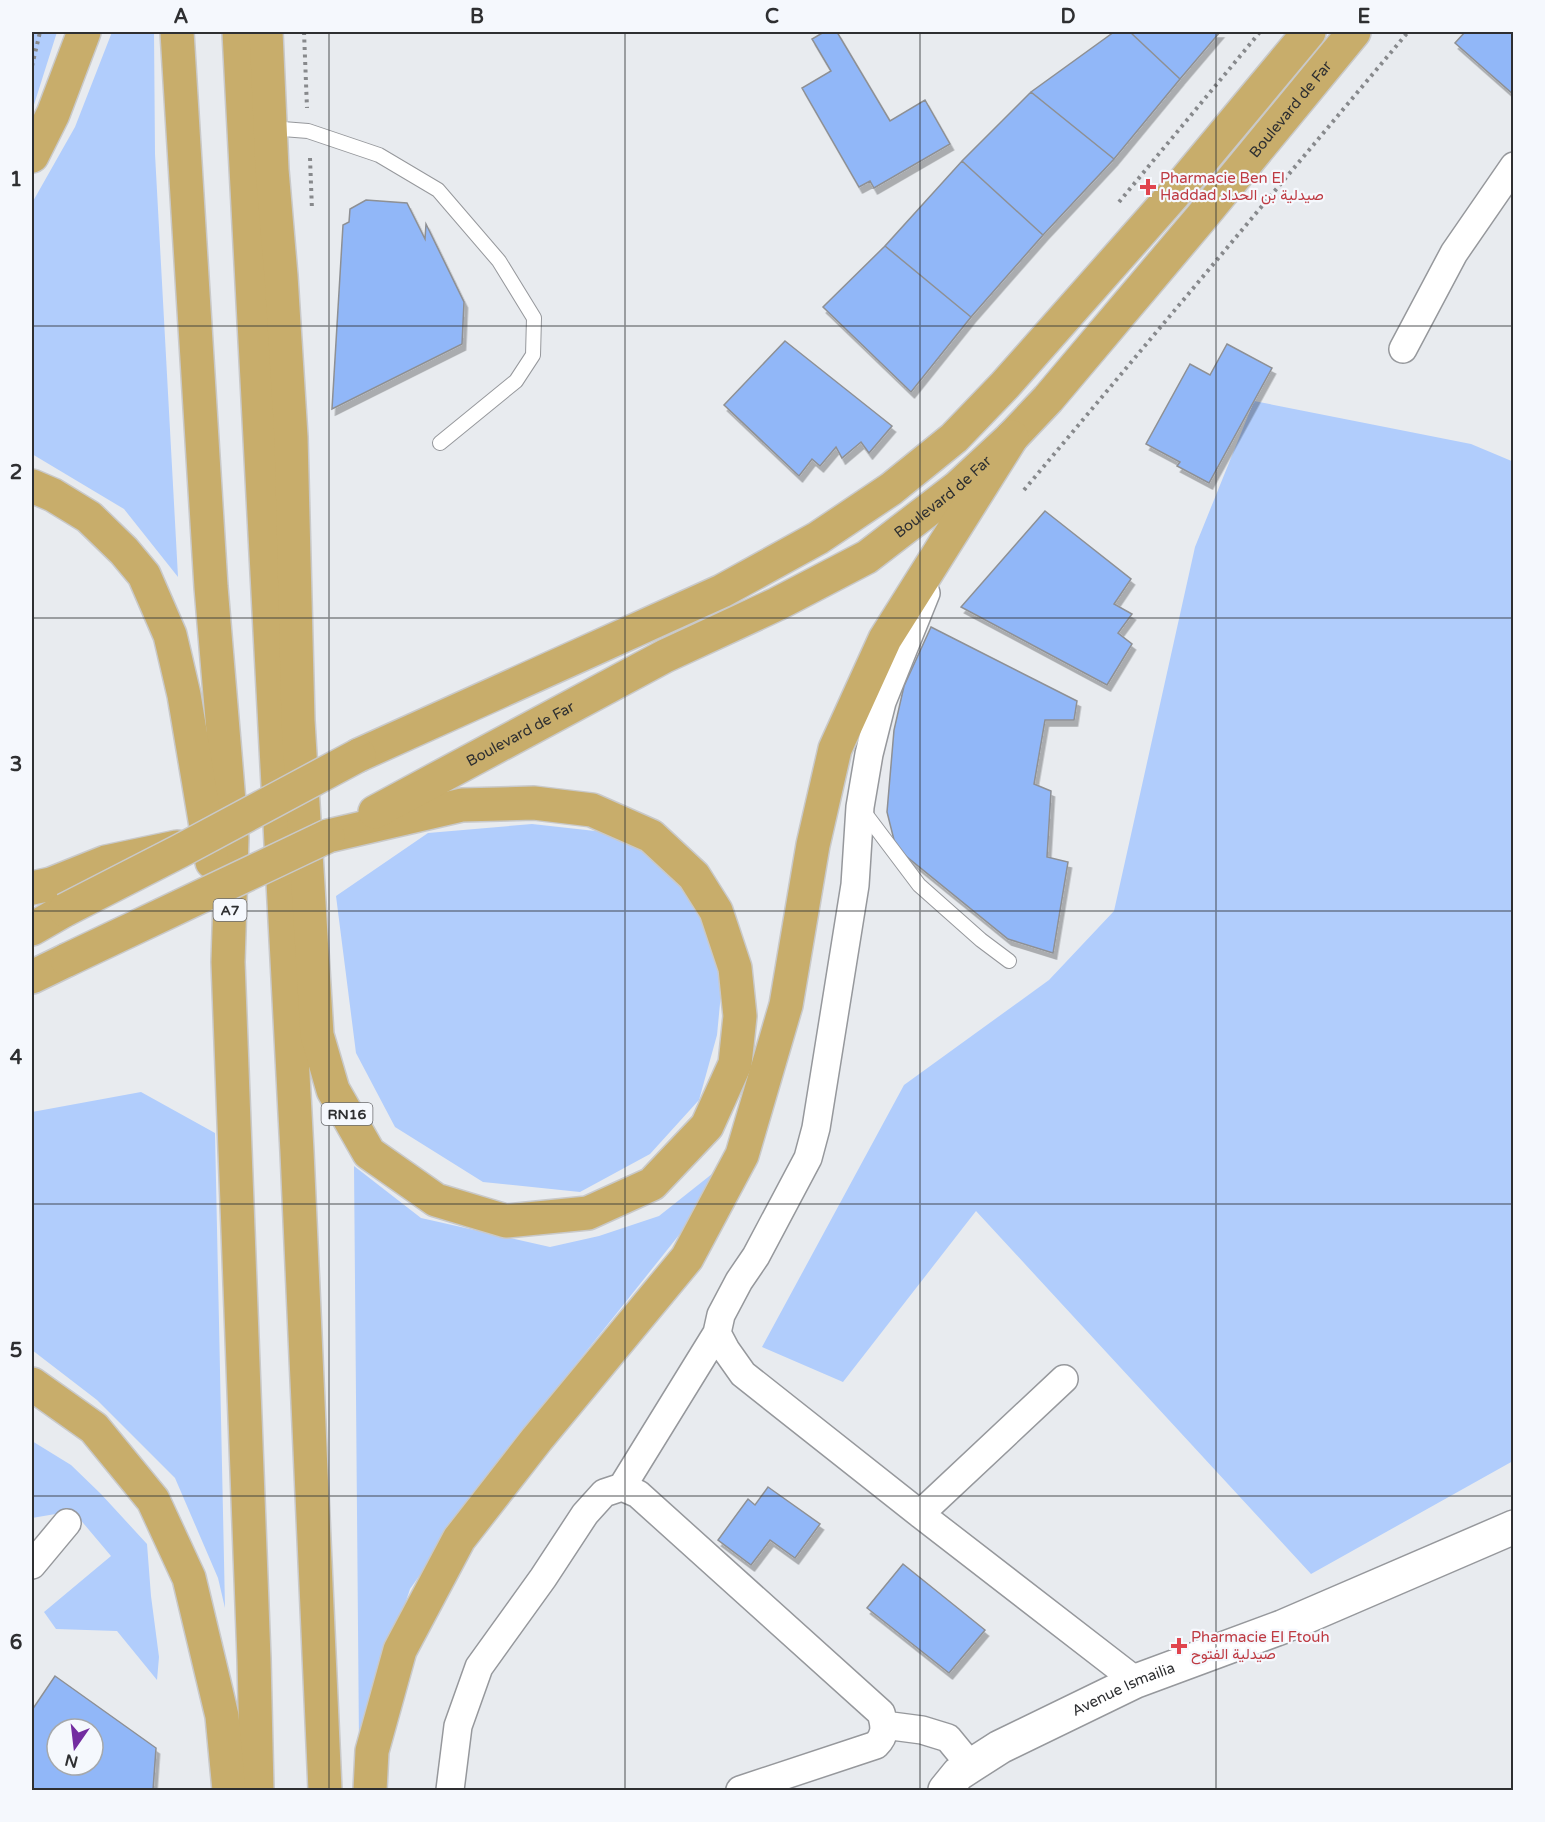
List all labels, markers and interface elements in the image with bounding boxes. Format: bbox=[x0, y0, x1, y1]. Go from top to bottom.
text: A bbox=[174, 5, 189, 29]
text: B bbox=[470, 5, 484, 29]
text: C bbox=[765, 5, 779, 29]
text: D bbox=[1060, 5, 1076, 29]
text: E bbox=[1358, 5, 1371, 29]
street label: Boulevard de Far bbox=[1245, 57, 1336, 161]
text: 1 bbox=[10, 168, 22, 192]
place label: Pharmacie Ben El Haddad صيدلية بن الحداد bbox=[1160, 169, 1324, 205]
marker: Pharmacie Ben El Haddad صيدلية بن الحداد bbox=[1141, 180, 1155, 194]
street label: Boulevard de Far bbox=[891, 452, 995, 542]
text: 2 bbox=[10, 461, 22, 485]
street label: Boulevard de Far bbox=[463, 697, 578, 770]
text: 3 bbox=[10, 753, 22, 777]
road number: A7 bbox=[214, 899, 246, 921]
text: 4 bbox=[10, 1046, 23, 1070]
road number: RN16 bbox=[322, 1103, 372, 1125]
text: 5 bbox=[10, 1339, 22, 1363]
place label: Pharmacie El Ftouh صيدلية الفتوح bbox=[1191, 1628, 1330, 1665]
text: 6 bbox=[10, 1631, 22, 1655]
marker: Pharmacie El Ftouh صيدلية الفتوح bbox=[1172, 1639, 1186, 1653]
street label: Avenue Ismailia bbox=[1069, 1658, 1177, 1720]
north arrow bbox=[45, 1717, 105, 1777]
text: N bbox=[63, 1749, 80, 1772]

